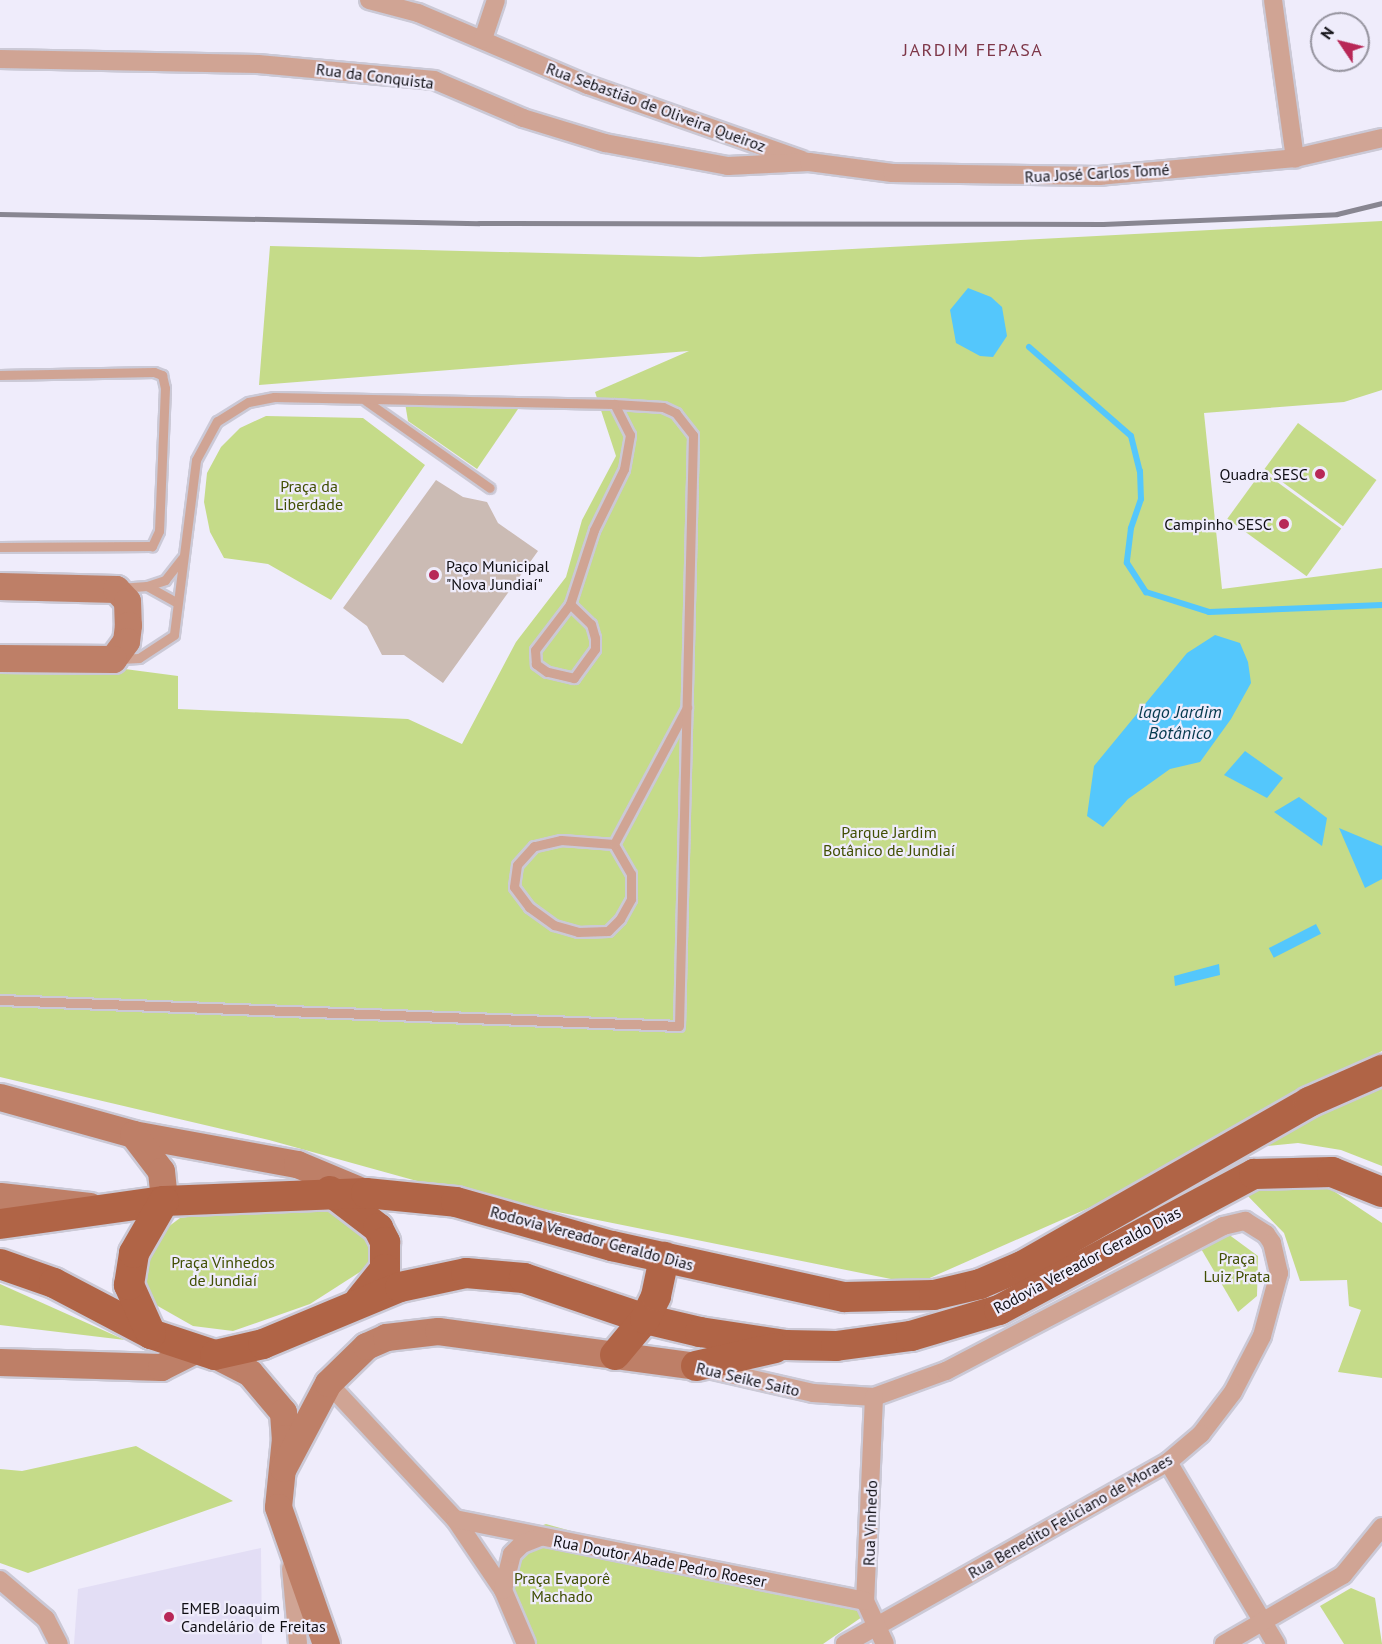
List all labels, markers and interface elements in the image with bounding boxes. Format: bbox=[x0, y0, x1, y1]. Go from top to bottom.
north arrow bbox=[1310, 12, 1370, 72]
text: N bbox=[1316, 23, 1338, 43]
district label: JARDIM FEPASA bbox=[903, 39, 1043, 61]
street label: Rua Sebastião de Oliveira Queiroz bbox=[544, 58, 768, 156]
street label: Rua da Conquista bbox=[315, 59, 435, 93]
street label: Rua José Carlos Tomé bbox=[1024, 160, 1170, 186]
place label: Quadra SESC bbox=[1220, 464, 1308, 484]
marker: Quadra SESC bbox=[1313, 467, 1327, 481]
park label: Praça da Liberdade bbox=[275, 476, 343, 514]
place label: Campinho SESC bbox=[1164, 514, 1272, 534]
marker: Campinho SESC bbox=[1277, 517, 1291, 531]
place label: Paço Municipal "Nova Jundiaí" bbox=[446, 556, 549, 594]
marker: Paço Municipal "Nova Jundiaí" bbox=[427, 568, 441, 582]
water label: lago Jardim Botânico bbox=[1138, 702, 1222, 744]
park label: Parque Jardim Botânico de Jundiaí bbox=[823, 822, 955, 860]
street label: Rodovia Vereador Geraldo Dias bbox=[488, 1202, 696, 1274]
street label: Rodovia Vereador Geraldo Dias bbox=[990, 1202, 1184, 1318]
park label: Praça Luiz Prata bbox=[1203, 1248, 1271, 1286]
park label: Praça Vinhedos de Jundiaí bbox=[171, 1252, 275, 1290]
street label: Rua Seike Saito bbox=[694, 1358, 802, 1400]
street label: Rua Benedito Feliciano de Moraes bbox=[965, 1450, 1175, 1582]
street label: Rua Vinhedo bbox=[859, 1479, 881, 1567]
street label: Rua Doutor Abade Pedro Roeser bbox=[551, 1531, 769, 1591]
park label: Praça Evaporê Machado bbox=[514, 1568, 610, 1606]
place label: EMEB Joaquim Candelário de Freitas bbox=[181, 1598, 326, 1636]
marker: EMEB Joaquim Candelário de Freitas bbox=[162, 1610, 176, 1624]

